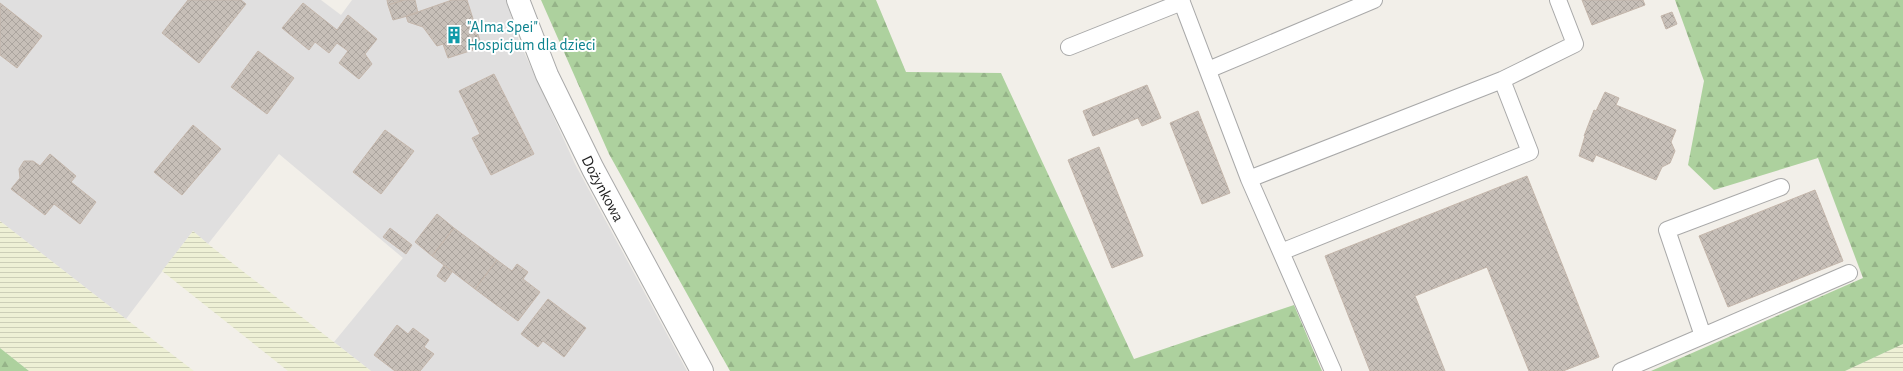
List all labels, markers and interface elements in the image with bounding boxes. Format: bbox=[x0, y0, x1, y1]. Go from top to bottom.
place label: "Alma Spei" Hospicjum dla dzieci bbox=[467, 19, 596, 54]
building icon: "Alma Spei" Hospicjum dla dzieci bbox=[444, 25, 464, 45]
street label: Dożynkowa bbox=[579, 153, 627, 224]

